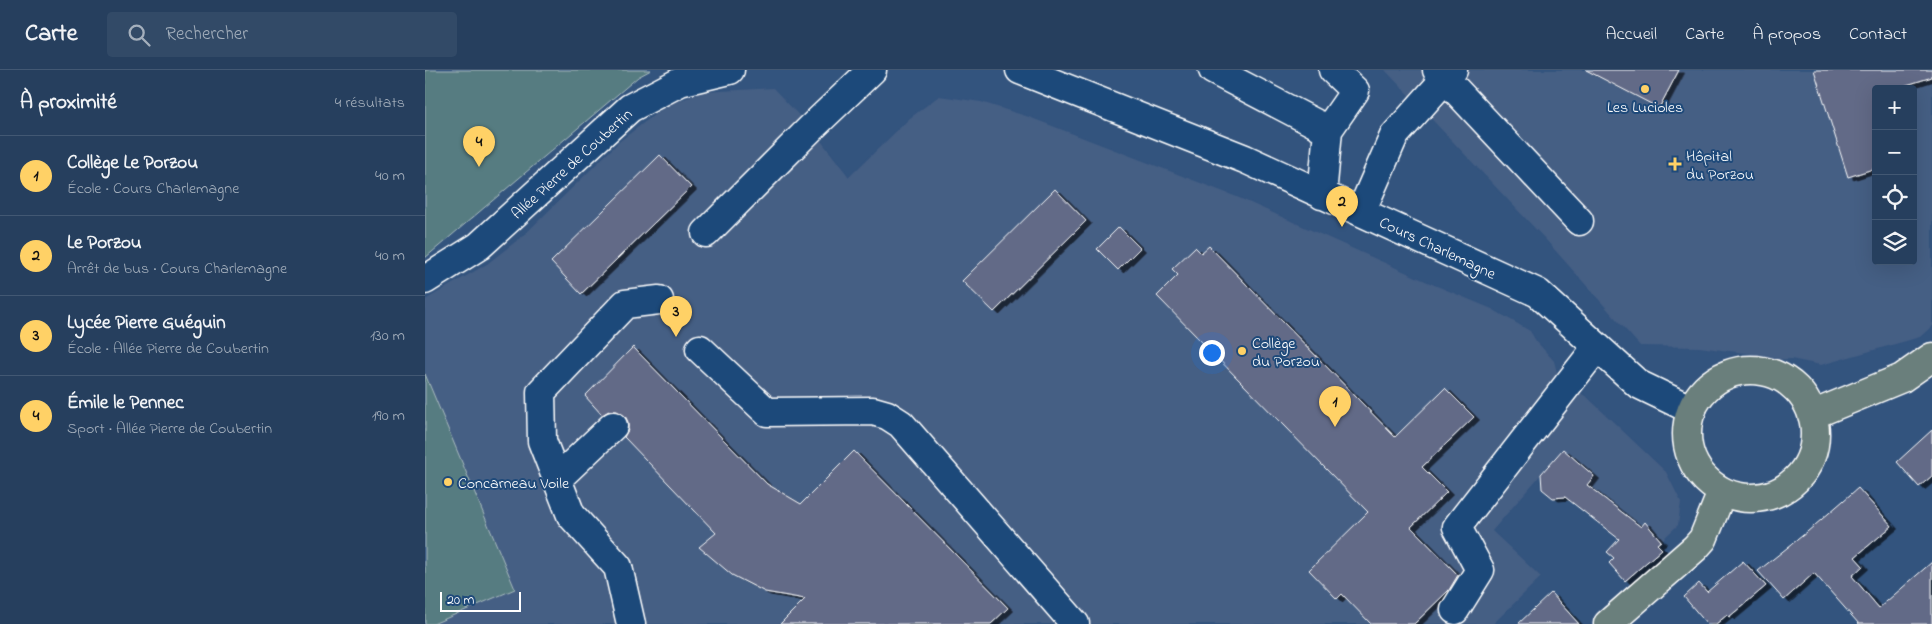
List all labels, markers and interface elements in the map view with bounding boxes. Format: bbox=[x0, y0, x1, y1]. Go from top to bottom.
search box bbox=[107, 12, 457, 57]
text: Carte bbox=[25, 17, 77, 52]
icon: search bbox=[125, 21, 153, 49]
text: Rechercher bbox=[165, 21, 248, 48]
text: Accueil bbox=[1605, 22, 1657, 48]
text: Carte bbox=[1685, 22, 1724, 48]
text: À propos bbox=[1752, 22, 1821, 48]
text: Contact bbox=[1849, 22, 1907, 48]
marker: Les Lucioles bbox=[1639, 83, 1651, 95]
map controls bbox=[1872, 85, 1917, 265]
button: + bbox=[1872, 85, 1917, 130]
text: À proximité bbox=[20, 88, 117, 118]
text: 4 résultats bbox=[335, 91, 405, 115]
place label: Les Lucioles bbox=[1607, 96, 1683, 120]
street label: Allée Pierre de Coubertin bbox=[506, 103, 638, 226]
pin: 4 bbox=[463, 126, 495, 167]
button: − bbox=[1872, 130, 1917, 175]
place label: Hôpital du Porzou bbox=[1686, 145, 1754, 187]
text: Collège Le Porzou bbox=[67, 150, 198, 177]
marker: Hôpital du Porzou bbox=[1668, 157, 1682, 171]
text: 1 bbox=[33, 164, 39, 188]
text: 40 m bbox=[375, 164, 405, 188]
button: locate bbox=[1872, 175, 1917, 220]
text: École · Cours Charlemagne bbox=[67, 177, 239, 201]
pin: 2 bbox=[1326, 186, 1358, 227]
street label: Cours Charlemagne bbox=[1375, 211, 1500, 287]
button: layers bbox=[1872, 220, 1917, 265]
text: Le Porzou bbox=[67, 230, 142, 257]
text: 2 bbox=[32, 244, 40, 268]
text: 40 m bbox=[375, 244, 405, 268]
text: Arrêt de bus · Cours Charlemagne bbox=[67, 257, 287, 281]
pin: 3 bbox=[660, 296, 692, 337]
text: Lycée Pierre Guéguin bbox=[67, 310, 226, 337]
text: 3 bbox=[33, 324, 39, 348]
text: 130 m bbox=[370, 324, 405, 348]
place label: Collège du Porzou bbox=[1252, 332, 1320, 374]
text: École · Allée Pierre de Coubertin bbox=[67, 337, 269, 361]
your location bbox=[1199, 340, 1225, 366]
marker: Collège du Porzou bbox=[1236, 345, 1248, 357]
pin: 1 bbox=[1319, 386, 1351, 427]
text: Émile le Pennec bbox=[67, 390, 184, 417]
text: 4 bbox=[33, 404, 39, 428]
text: 190 m bbox=[372, 404, 405, 428]
text: Sport · Allée Pierre de Coubertin bbox=[67, 417, 272, 441]
place label: Concarneau Voile bbox=[458, 472, 570, 496]
marker: Concarneau Voile bbox=[442, 476, 454, 488]
scale bar bbox=[440, 589, 521, 612]
text: 20 m bbox=[447, 590, 474, 611]

